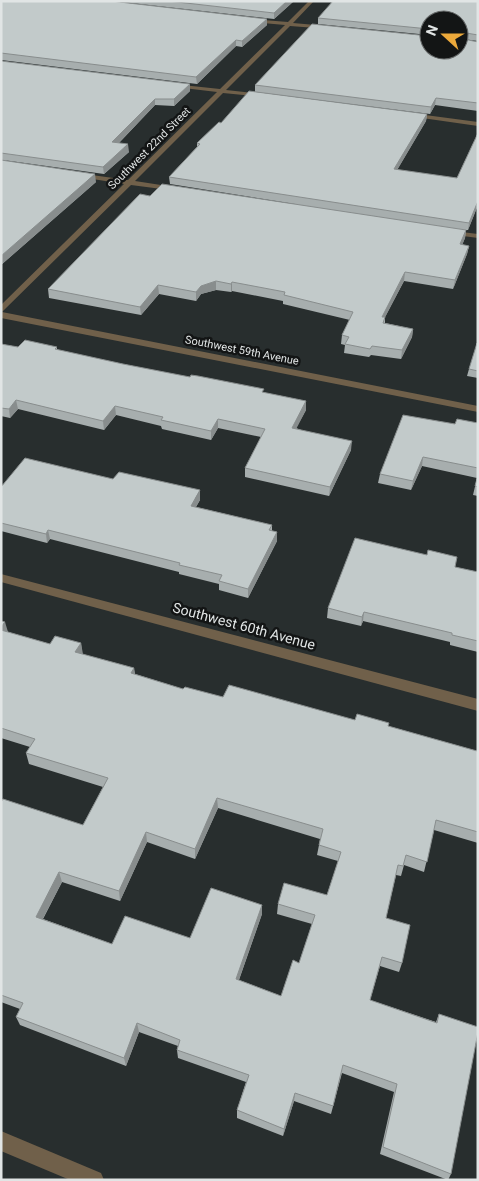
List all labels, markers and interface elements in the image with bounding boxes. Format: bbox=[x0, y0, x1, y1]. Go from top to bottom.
north arrow bbox=[419, 10, 469, 60]
text: N bbox=[423, 23, 441, 38]
street label: Southwest 22nd Street bbox=[106, 104, 193, 192]
street label: Southwest 59th Avenue bbox=[184, 333, 300, 368]
street label: Southwest 60th Avenue bbox=[171, 599, 317, 653]

